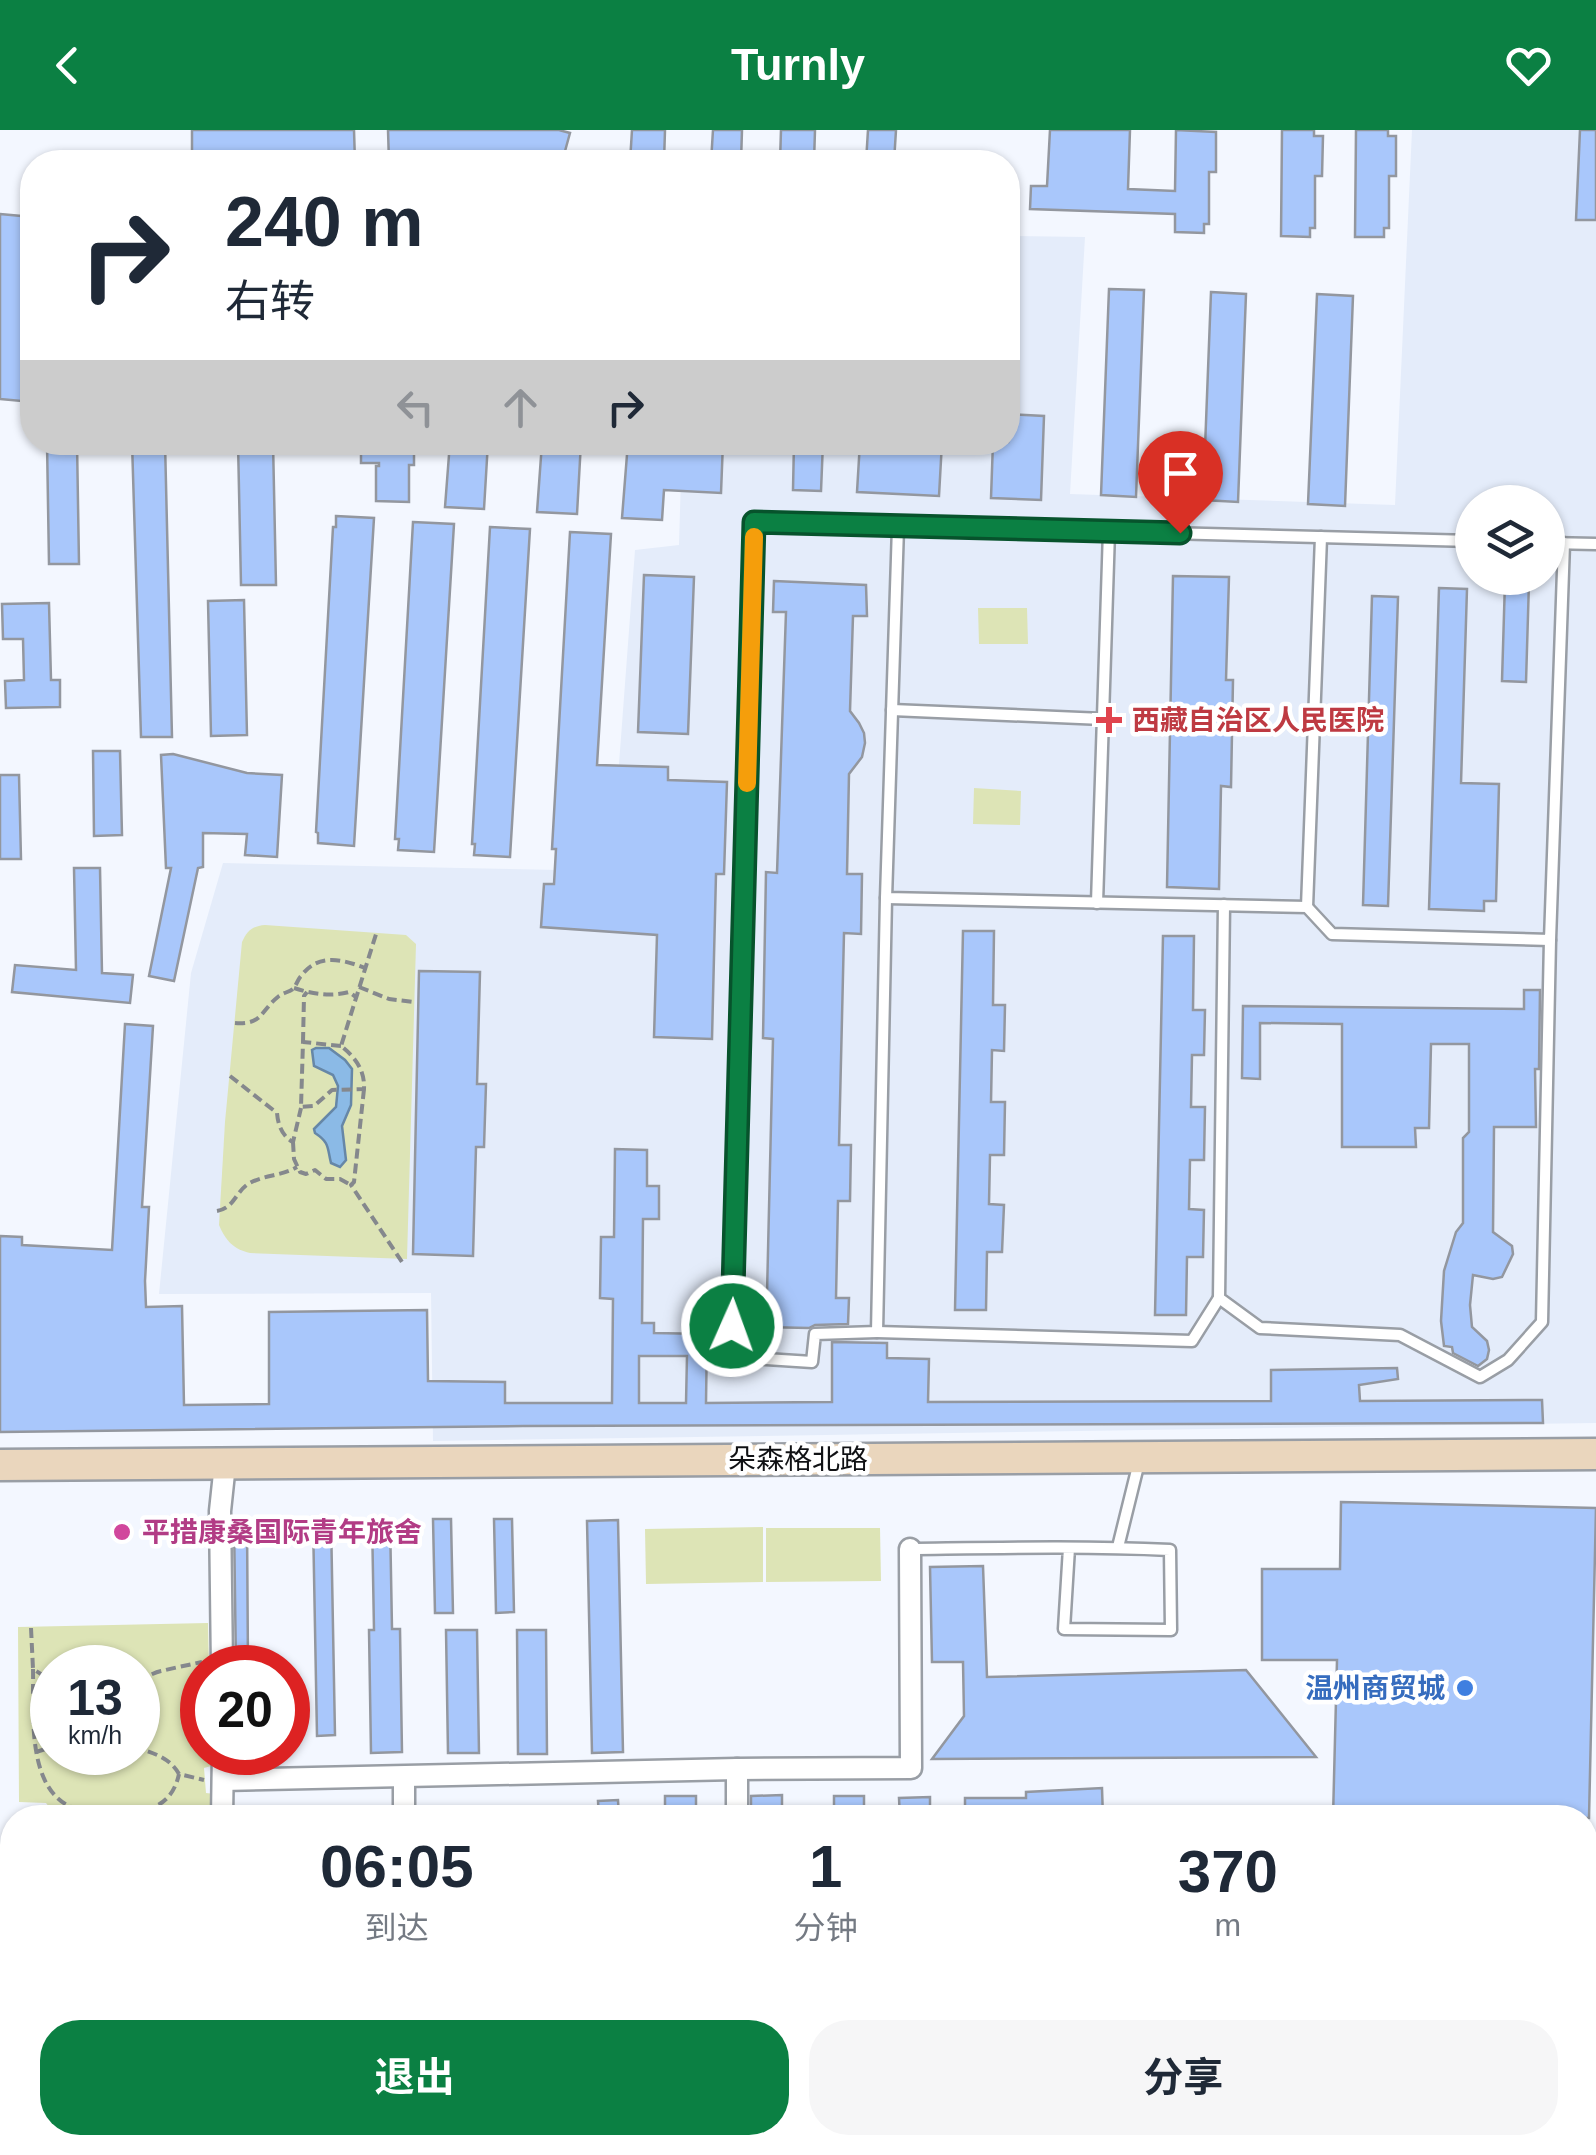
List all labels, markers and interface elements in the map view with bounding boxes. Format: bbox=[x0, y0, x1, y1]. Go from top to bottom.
icon: back bbox=[40, 38, 95, 93]
icon: heart bbox=[1501, 38, 1556, 93]
text: Turnly bbox=[731, 39, 865, 90]
text: 240 m bbox=[225, 183, 423, 261]
icon: right bbox=[60, 190, 190, 320]
text: 右转 bbox=[225, 276, 315, 327]
icon: left bbox=[388, 380, 443, 435]
icon: ahead bbox=[493, 380, 548, 435]
icon: right bbox=[598, 380, 653, 435]
pin bbox=[1138, 431, 1223, 534]
icon: arrive bbox=[1153, 446, 1208, 501]
map controls bbox=[1455, 485, 1565, 595]
button: layers bbox=[1455, 485, 1565, 595]
place label: 西藏自治区人民医院 bbox=[1132, 705, 1384, 736]
marker: 西藏自治区人民医院 bbox=[1096, 707, 1122, 733]
position arrow bbox=[680, 1274, 784, 1378]
street label: 朵森格北路 bbox=[728, 1444, 868, 1475]
place label: 平措康桑国际青年旅舍 bbox=[142, 1517, 422, 1548]
marker: 平措康桑国际青年旅舍 bbox=[111, 1521, 133, 1543]
speed limit sign: 20 bbox=[180, 1645, 310, 1775]
text: 13 bbox=[67, 1670, 123, 1726]
place label: 温州商贸城 bbox=[1305, 1673, 1445, 1704]
marker: 温州商贸城 bbox=[1454, 1677, 1476, 1699]
text: km/h bbox=[68, 1721, 122, 1749]
text: 06:05 bbox=[320, 1833, 474, 1900]
text: 1 bbox=[809, 1833, 842, 1900]
text: 370 bbox=[1178, 1838, 1278, 1905]
text: m bbox=[1214, 1907, 1241, 1943]
text: 到达 bbox=[365, 1910, 429, 1946]
text: 分钟 bbox=[794, 1910, 858, 1946]
button: 退出 bbox=[40, 2020, 789, 2135]
button: 分享 bbox=[809, 2020, 1558, 2135]

